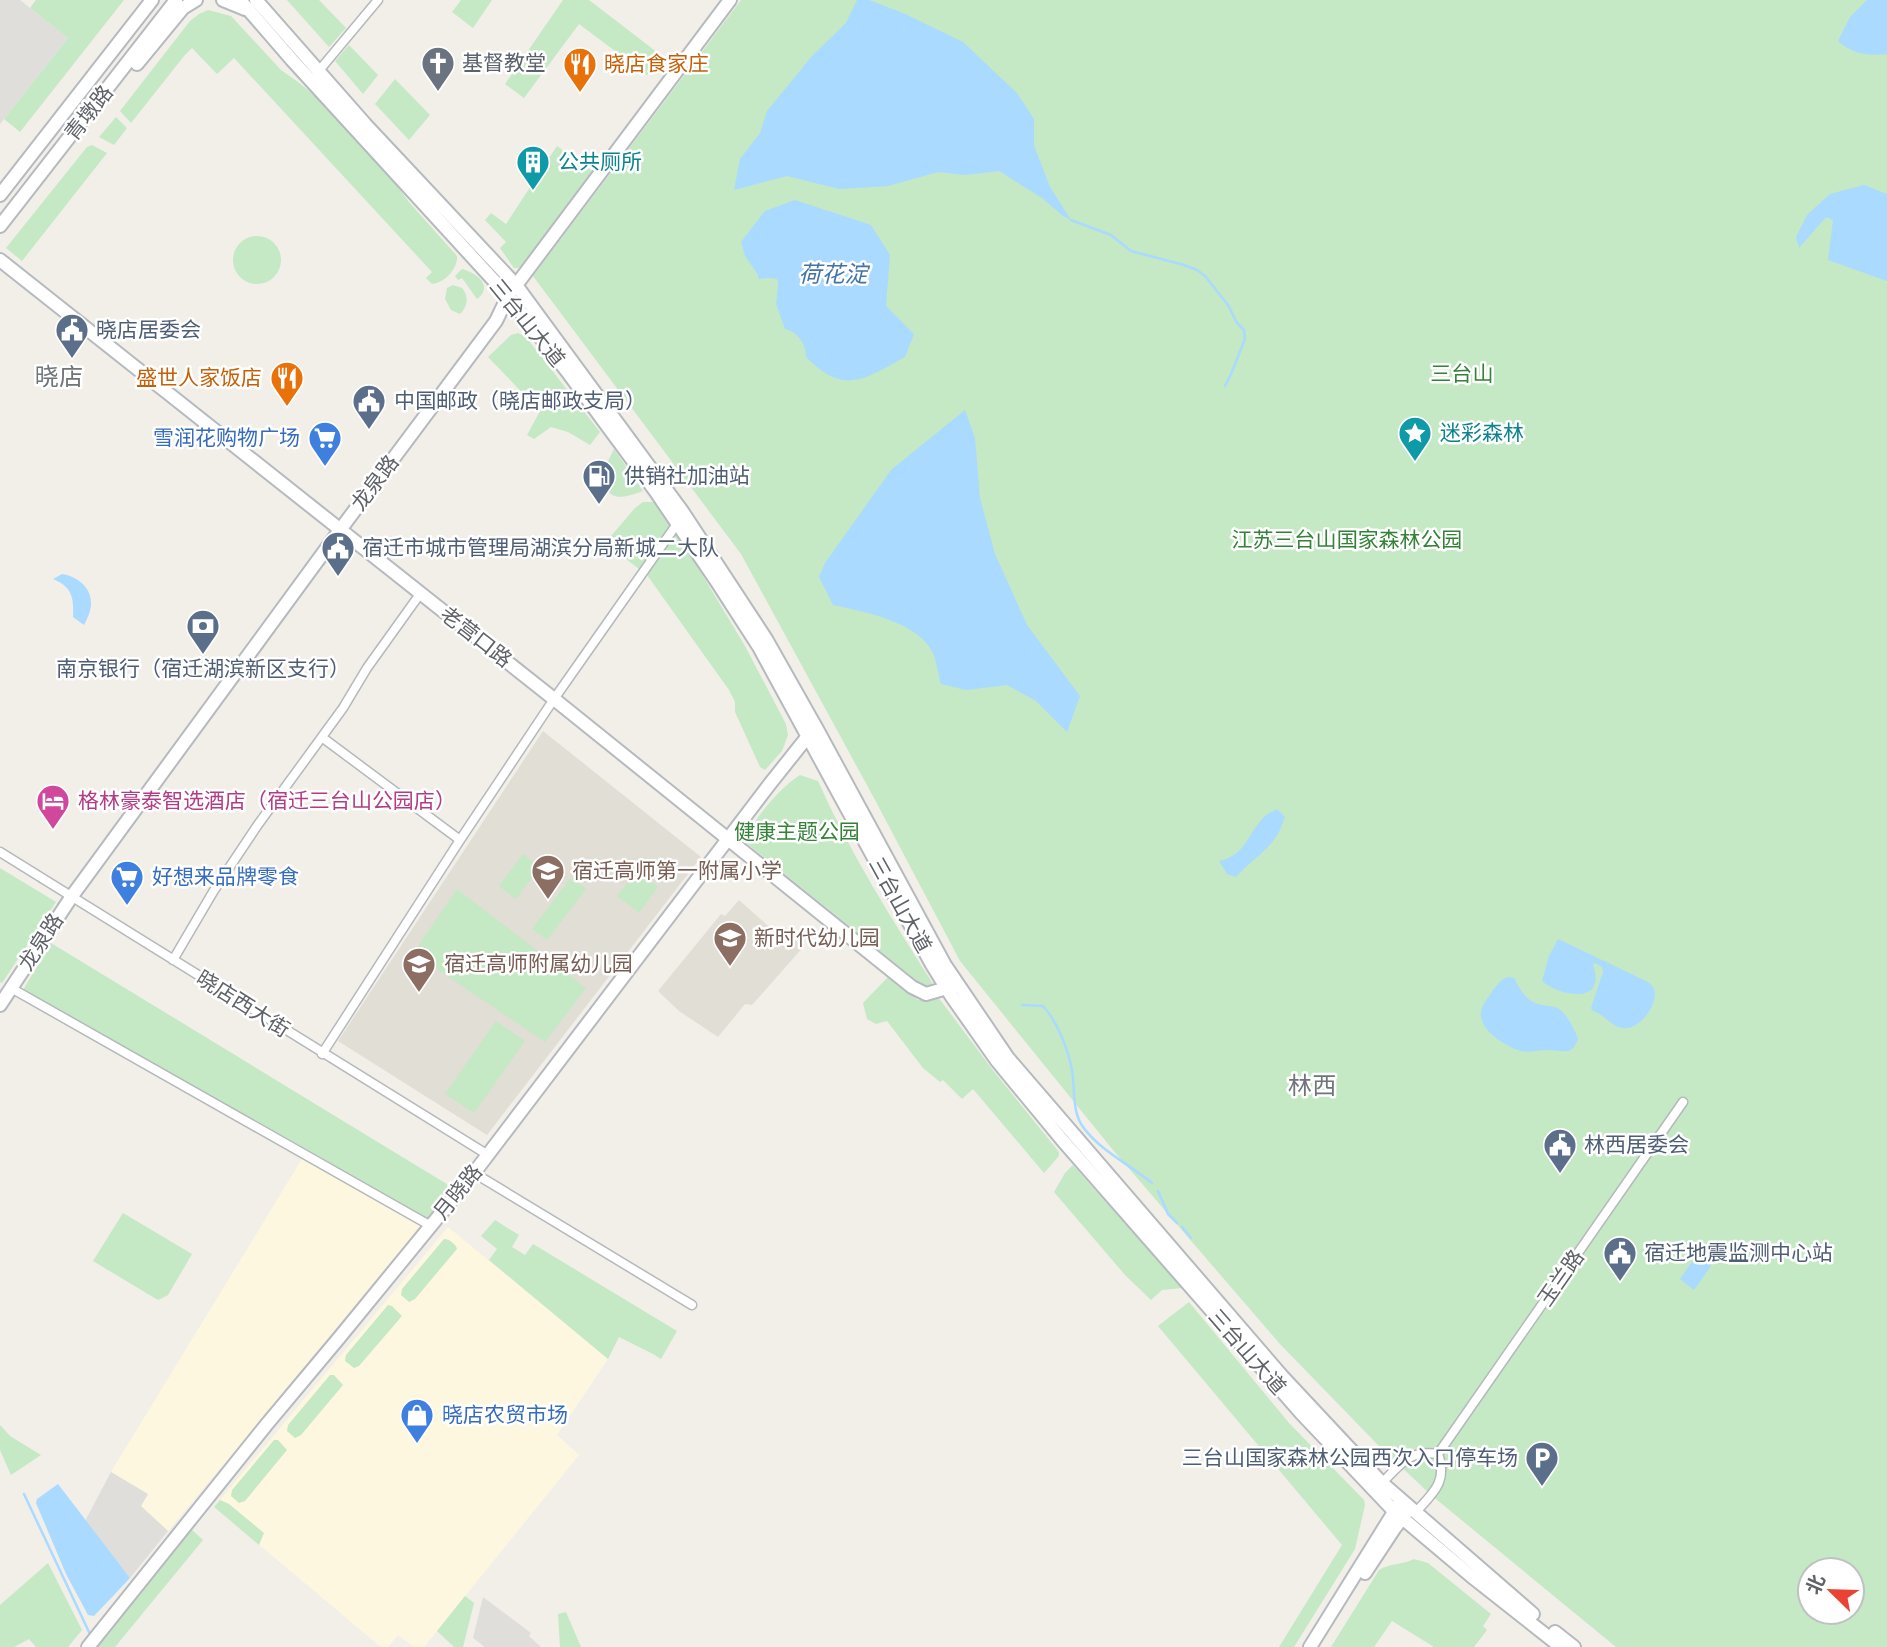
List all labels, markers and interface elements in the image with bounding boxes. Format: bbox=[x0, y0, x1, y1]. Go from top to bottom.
church icon: 基督教堂 bbox=[419, 44, 457, 93]
restaurant icon: 晓店食家庄 bbox=[561, 45, 599, 94]
place label: 基督教堂 bbox=[462, 50, 546, 75]
place label: 晓店食家庄 bbox=[604, 51, 709, 76]
street label: 青墩路 bbox=[59, 80, 118, 145]
building icon: 公共厕所 bbox=[514, 143, 552, 192]
place label: 公共厕所 bbox=[558, 149, 642, 174]
water label: 荷花淀 bbox=[799, 260, 871, 288]
street label: 三台山大道 bbox=[485, 274, 570, 371]
public building icon: 晓店居委会 bbox=[53, 311, 91, 360]
place label: 晓店居委会 bbox=[96, 317, 201, 342]
restaurant icon: 盛世人家饭店 bbox=[268, 359, 306, 408]
park label: 三台山 bbox=[1431, 361, 1494, 386]
district label: 晓店 bbox=[35, 363, 83, 391]
place label: 盛世人家饭店 bbox=[136, 365, 262, 390]
public building icon: 中国邮政（晓店邮政支局） bbox=[350, 382, 388, 431]
place label: 中国邮政（晓店邮政支局） bbox=[394, 388, 646, 413]
place icon: 迷彩森林 bbox=[1396, 414, 1434, 463]
supermarket icon: 雪润花购物广场 bbox=[306, 419, 344, 468]
place label: 迷彩森林 bbox=[1440, 420, 1524, 445]
place label: 雪润花购物广场 bbox=[153, 425, 300, 450]
street label: 龙泉路 bbox=[346, 450, 404, 515]
fuel station icon: 供销社加油站 bbox=[580, 457, 618, 506]
place label: 供销社加油站 bbox=[624, 463, 750, 488]
park label: 江苏三台山国家森林公园 bbox=[1232, 527, 1463, 552]
public building icon: 宿迁市城市管理局湖滨分局新城二大队 bbox=[319, 529, 357, 578]
place label: 宿迁市城市管理局湖滨分局新城二大队 bbox=[362, 535, 719, 560]
street label: 老营口路 bbox=[436, 601, 517, 672]
bank icon: 南京银行（宿迁湖滨新区支行） bbox=[184, 607, 222, 656]
place label: 南京银行（宿迁湖滨新区支行） bbox=[56, 656, 350, 681]
hotel icon: 格林豪泰智选酒店（宿迁三台山公园店） bbox=[34, 782, 72, 831]
place label: 格林豪泰智选酒店（宿迁三台山公园店） bbox=[78, 788, 456, 813]
park label: 健康主题公园 bbox=[734, 819, 860, 844]
school or university icon: 宿迁高师第一附属小学 bbox=[529, 852, 567, 901]
street label: 三台山大道 bbox=[864, 853, 937, 957]
supermarket icon: 好想来品牌零食 bbox=[108, 858, 146, 907]
place label: 宿迁高师第一附属小学 bbox=[572, 858, 782, 883]
place label: 好想来品牌零食 bbox=[152, 864, 299, 889]
street label: 龙泉路 bbox=[13, 909, 68, 975]
school or university icon: 新时代幼儿园 bbox=[711, 919, 749, 968]
place label: 新时代幼儿园 bbox=[754, 925, 880, 950]
school or university icon: 宿迁高师附属幼儿园 bbox=[400, 945, 438, 994]
place label: 宿迁高师附属幼儿园 bbox=[444, 951, 633, 976]
street label: 晓店西大街 bbox=[192, 965, 294, 1042]
district label: 林西 bbox=[1288, 1072, 1336, 1100]
public building icon: 林西居委会 bbox=[1541, 1126, 1579, 1175]
place label: 林西居委会 bbox=[1584, 1132, 1689, 1157]
street label: 月晓路 bbox=[428, 1159, 487, 1224]
public building icon: 宿迁地震监测中心站 bbox=[1601, 1234, 1639, 1283]
place label: 宿迁地震监测中心站 bbox=[1644, 1240, 1833, 1265]
street label: 玉兰路 bbox=[1532, 1245, 1589, 1311]
street label: 三台山大道 bbox=[1204, 1304, 1291, 1399]
shop icon: 晓店农贸市场 bbox=[398, 1396, 436, 1445]
place label: 晓店农贸市场 bbox=[442, 1402, 568, 1427]
parking icon: 三台山国家森林公园西次入口停车场 bbox=[1523, 1439, 1561, 1488]
place label: 三台山国家森林公园西次入口停车场 bbox=[1182, 1445, 1518, 1470]
north arrow bbox=[1796, 1556, 1866, 1626]
text: 北 bbox=[1802, 1571, 1830, 1598]

